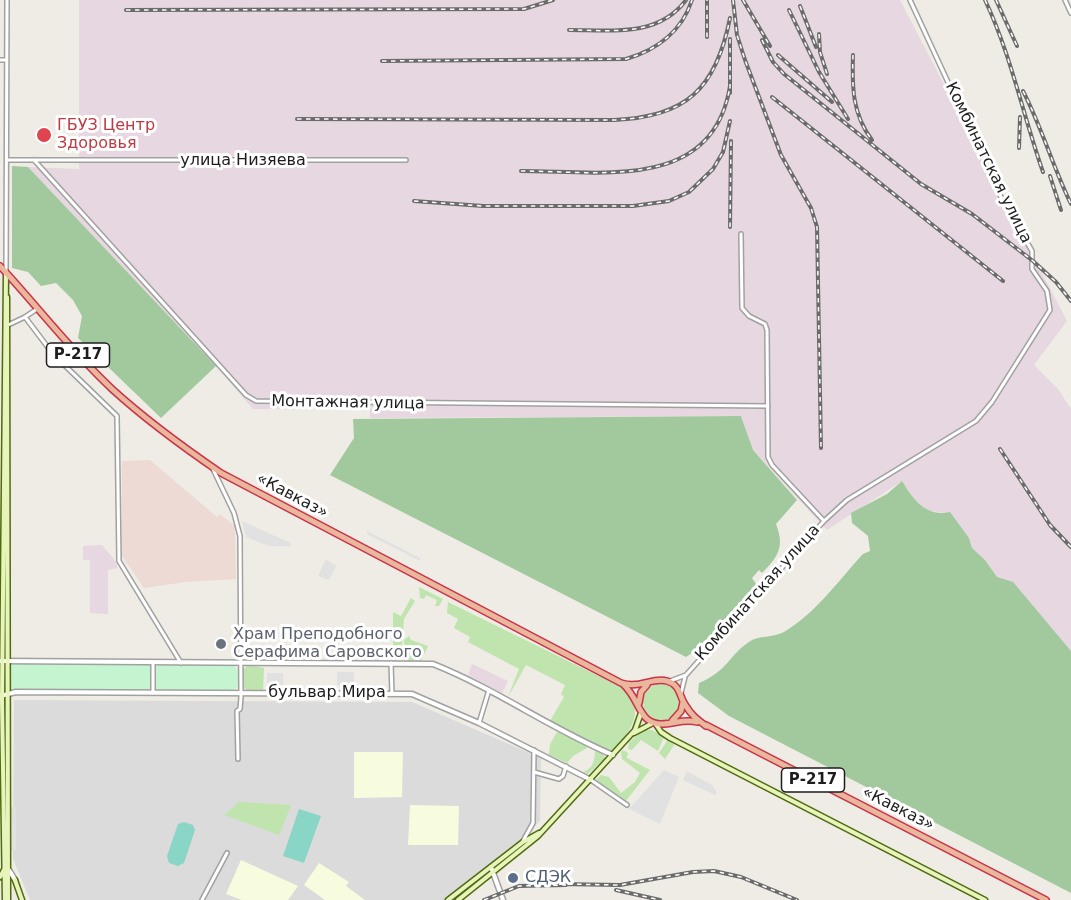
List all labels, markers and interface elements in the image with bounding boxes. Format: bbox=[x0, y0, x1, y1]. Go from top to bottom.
street label: Комбинатская улица bbox=[941, 79, 1035, 247]
place label: ГБУЗ Центр Здоровья bbox=[57, 116, 155, 154]
marker: ГБУЗ Центр Здоровья bbox=[35, 126, 53, 144]
street label: улица Низяева bbox=[180, 151, 306, 171]
road number: Р-217 bbox=[46, 343, 110, 367]
street label: Монтажная улица bbox=[271, 392, 425, 414]
street label: «Кавказ» bbox=[253, 469, 331, 523]
street label: Комбинатская улица bbox=[692, 521, 824, 665]
place label: Храм Преподобного Серафима Саровского bbox=[233, 625, 422, 663]
marker: Храм Преподобного Серафима Саровского bbox=[214, 637, 228, 651]
street label: бульвар Мира bbox=[268, 683, 386, 703]
road number: Р-217 bbox=[782, 768, 844, 792]
street label: «Кавказ» bbox=[859, 783, 937, 835]
place label: СДЭК bbox=[525, 868, 571, 888]
marker: СДЭК bbox=[506, 871, 520, 885]

